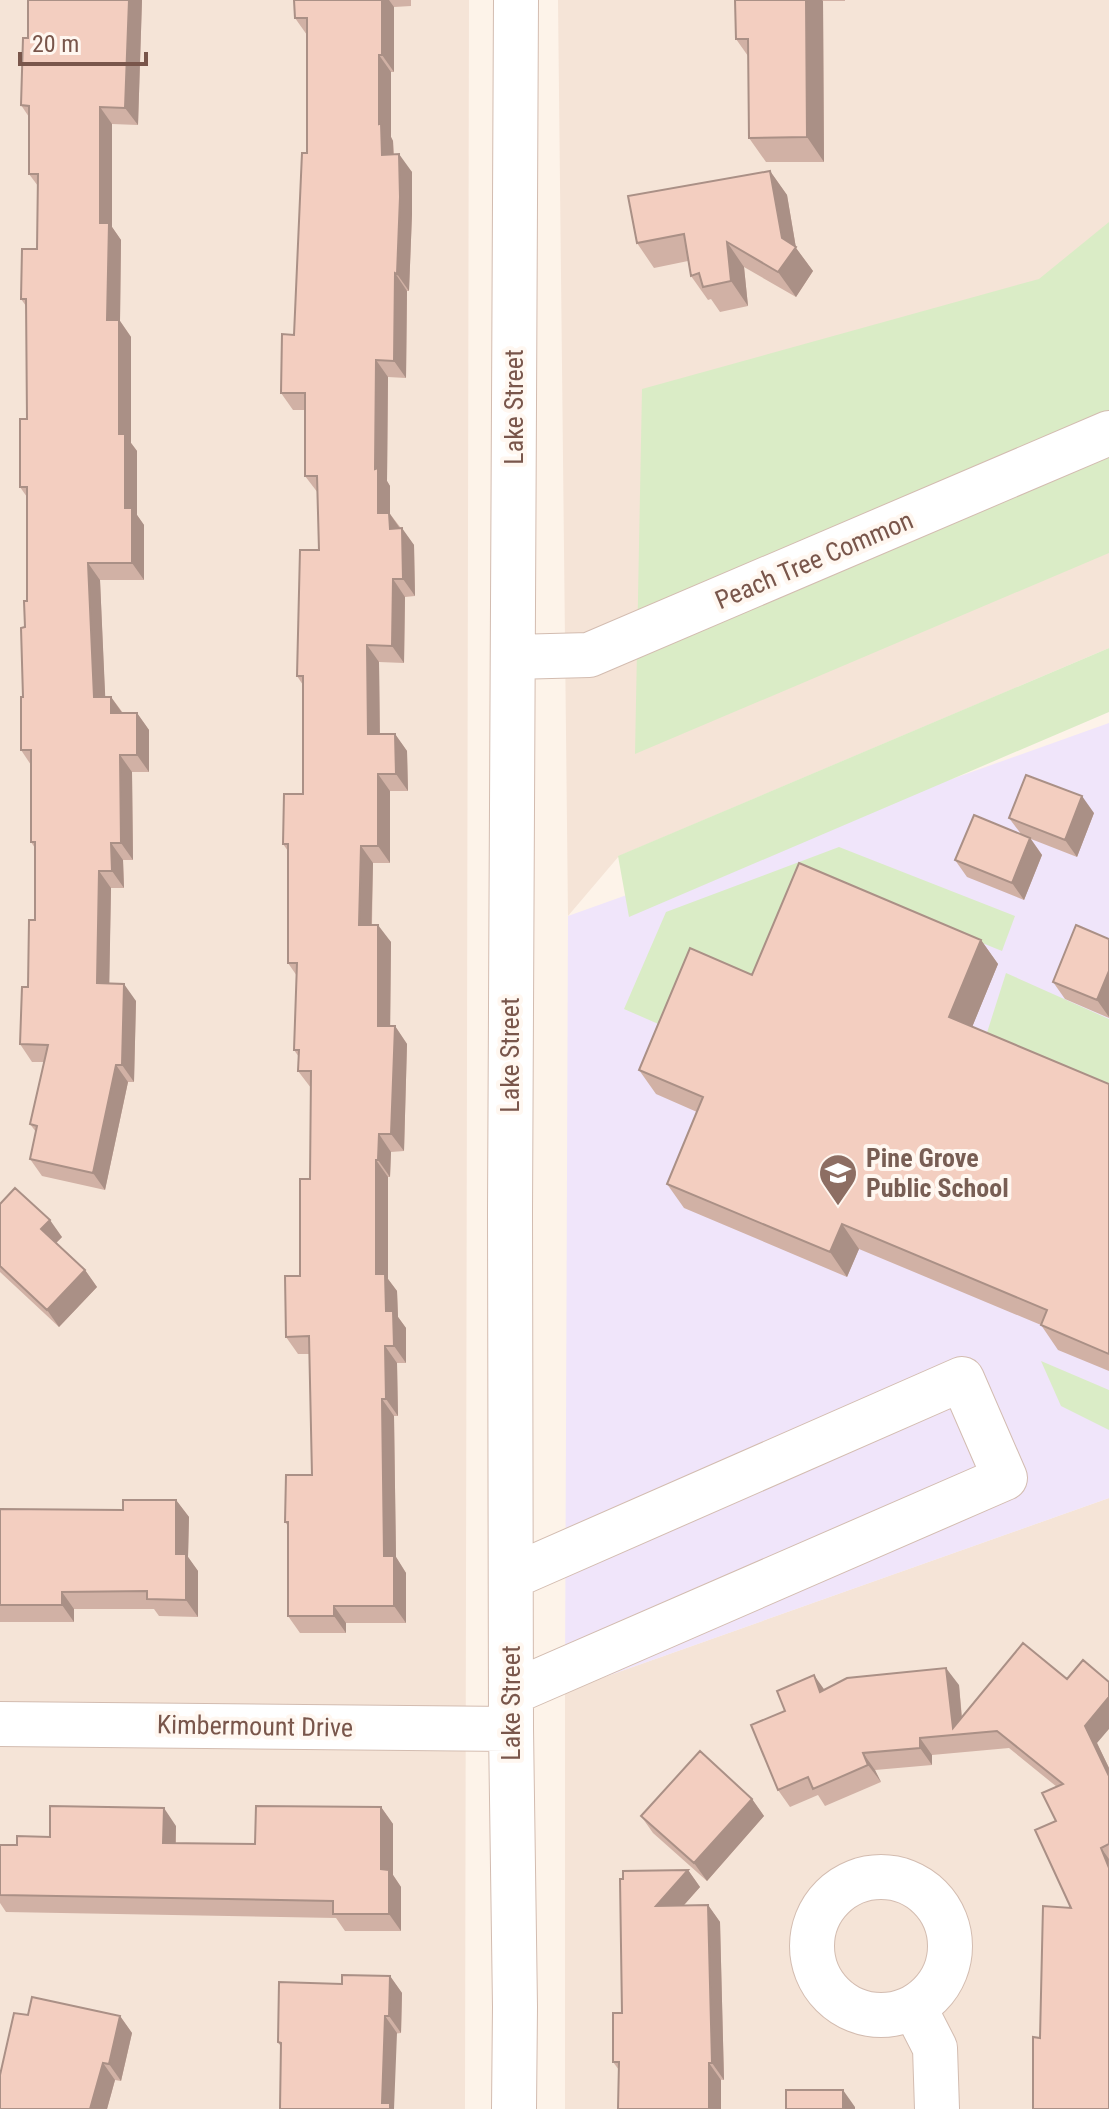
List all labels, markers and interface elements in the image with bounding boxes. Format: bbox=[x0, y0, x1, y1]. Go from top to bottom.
scale bar bbox=[20, 16, 146, 66]
text: 20 m bbox=[32, 30, 79, 58]
street label: Lake Street bbox=[499, 349, 529, 465]
street label: Peach Tree Common bbox=[711, 505, 917, 615]
street label: Lake Street bbox=[495, 997, 525, 1113]
place label: Pine Grove Public School bbox=[866, 1143, 1009, 1203]
school or university icon: Pine Grove Public School bbox=[817, 1152, 859, 1207]
street label: Lake Street bbox=[496, 1645, 526, 1761]
street label: Kimbermount Drive bbox=[157, 1709, 353, 1743]

